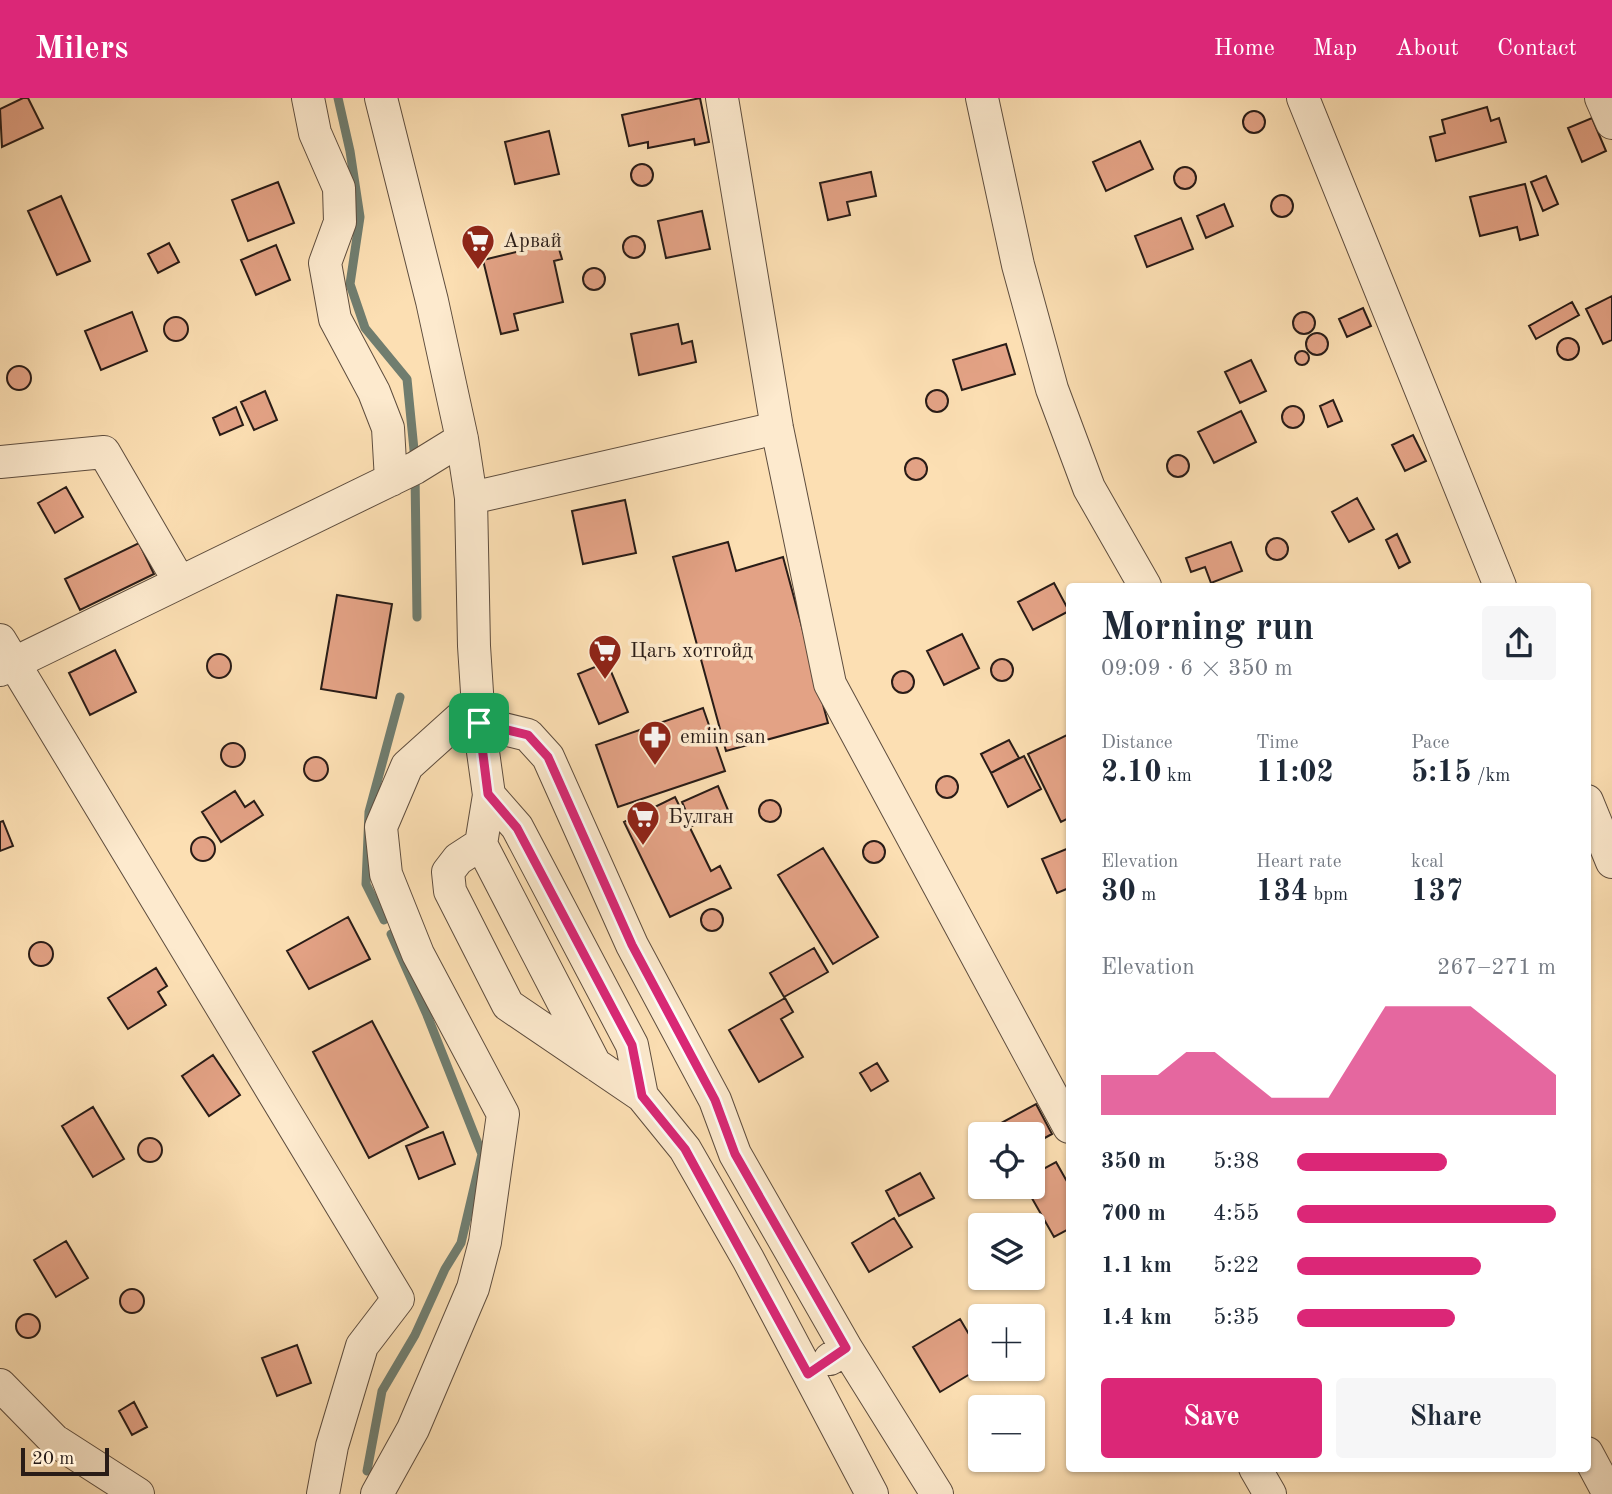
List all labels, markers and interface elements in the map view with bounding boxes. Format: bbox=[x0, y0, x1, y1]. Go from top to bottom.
text: Milers bbox=[35, 33, 128, 66]
text: Home bbox=[1214, 37, 1275, 61]
text: Map bbox=[1313, 37, 1357, 61]
text: About bbox=[1395, 37, 1459, 61]
text: Contact bbox=[1497, 37, 1577, 61]
supermarket icon: Арвай bbox=[459, 222, 497, 271]
place label: Арвай bbox=[503, 231, 562, 252]
button: share bbox=[1482, 606, 1556, 680]
text: Morning run bbox=[1101, 610, 1314, 648]
supermarket icon: Цагь хотгойд bbox=[586, 632, 624, 681]
place label: Цагь хотгойд bbox=[630, 641, 754, 662]
text: 09:09 · 6 × 350 m bbox=[1101, 657, 1293, 680]
pin bbox=[449, 693, 509, 753]
icon: arrive bbox=[460, 704, 498, 742]
pharmacy icon: emiin san bbox=[636, 718, 674, 767]
place label: emiin san bbox=[680, 727, 766, 748]
text: Distance bbox=[1101, 734, 1173, 753]
text: Time bbox=[1256, 734, 1299, 753]
text: Pace bbox=[1411, 734, 1450, 753]
text: 2.10 bbox=[1101, 758, 1162, 788]
text: 11:02 bbox=[1256, 758, 1334, 788]
text: 5:15 bbox=[1411, 758, 1472, 788]
text: km bbox=[1162, 767, 1192, 786]
text: /km bbox=[1472, 767, 1510, 786]
supermarket icon: Булган bbox=[624, 798, 662, 847]
place label: Булган bbox=[668, 807, 734, 828]
text: Elevation bbox=[1101, 853, 1178, 872]
text: Heart rate bbox=[1256, 853, 1341, 872]
text: kcal bbox=[1411, 853, 1444, 872]
text: 30 bbox=[1101, 877, 1136, 907]
text: 134 bbox=[1256, 877, 1308, 907]
text: 137 bbox=[1411, 877, 1463, 907]
text: m bbox=[1136, 886, 1156, 905]
text: bpm bbox=[1308, 886, 1348, 905]
text: Elevation bbox=[1101, 956, 1195, 979]
text: 267–271 m bbox=[1437, 956, 1556, 979]
map controls bbox=[968, 1122, 1045, 1472]
button: locate bbox=[968, 1122, 1045, 1199]
text: 350 m bbox=[1101, 1150, 1166, 1173]
text: 5:38 bbox=[1213, 1150, 1259, 1173]
text: 700 m bbox=[1101, 1202, 1166, 1225]
text: 4:55 bbox=[1213, 1202, 1259, 1225]
button: layers bbox=[968, 1213, 1045, 1290]
text: 1.1 km bbox=[1101, 1254, 1172, 1277]
text: 5:22 bbox=[1213, 1254, 1259, 1277]
button: + bbox=[968, 1304, 1045, 1381]
text: 1.4 km bbox=[1101, 1306, 1172, 1329]
text: 5:35 bbox=[1213, 1306, 1259, 1329]
button: Save bbox=[1101, 1378, 1322, 1458]
button: Share bbox=[1336, 1378, 1556, 1458]
button: − bbox=[968, 1395, 1045, 1472]
scale bar bbox=[21, 1445, 108, 1477]
text: 20 m bbox=[32, 1450, 74, 1469]

